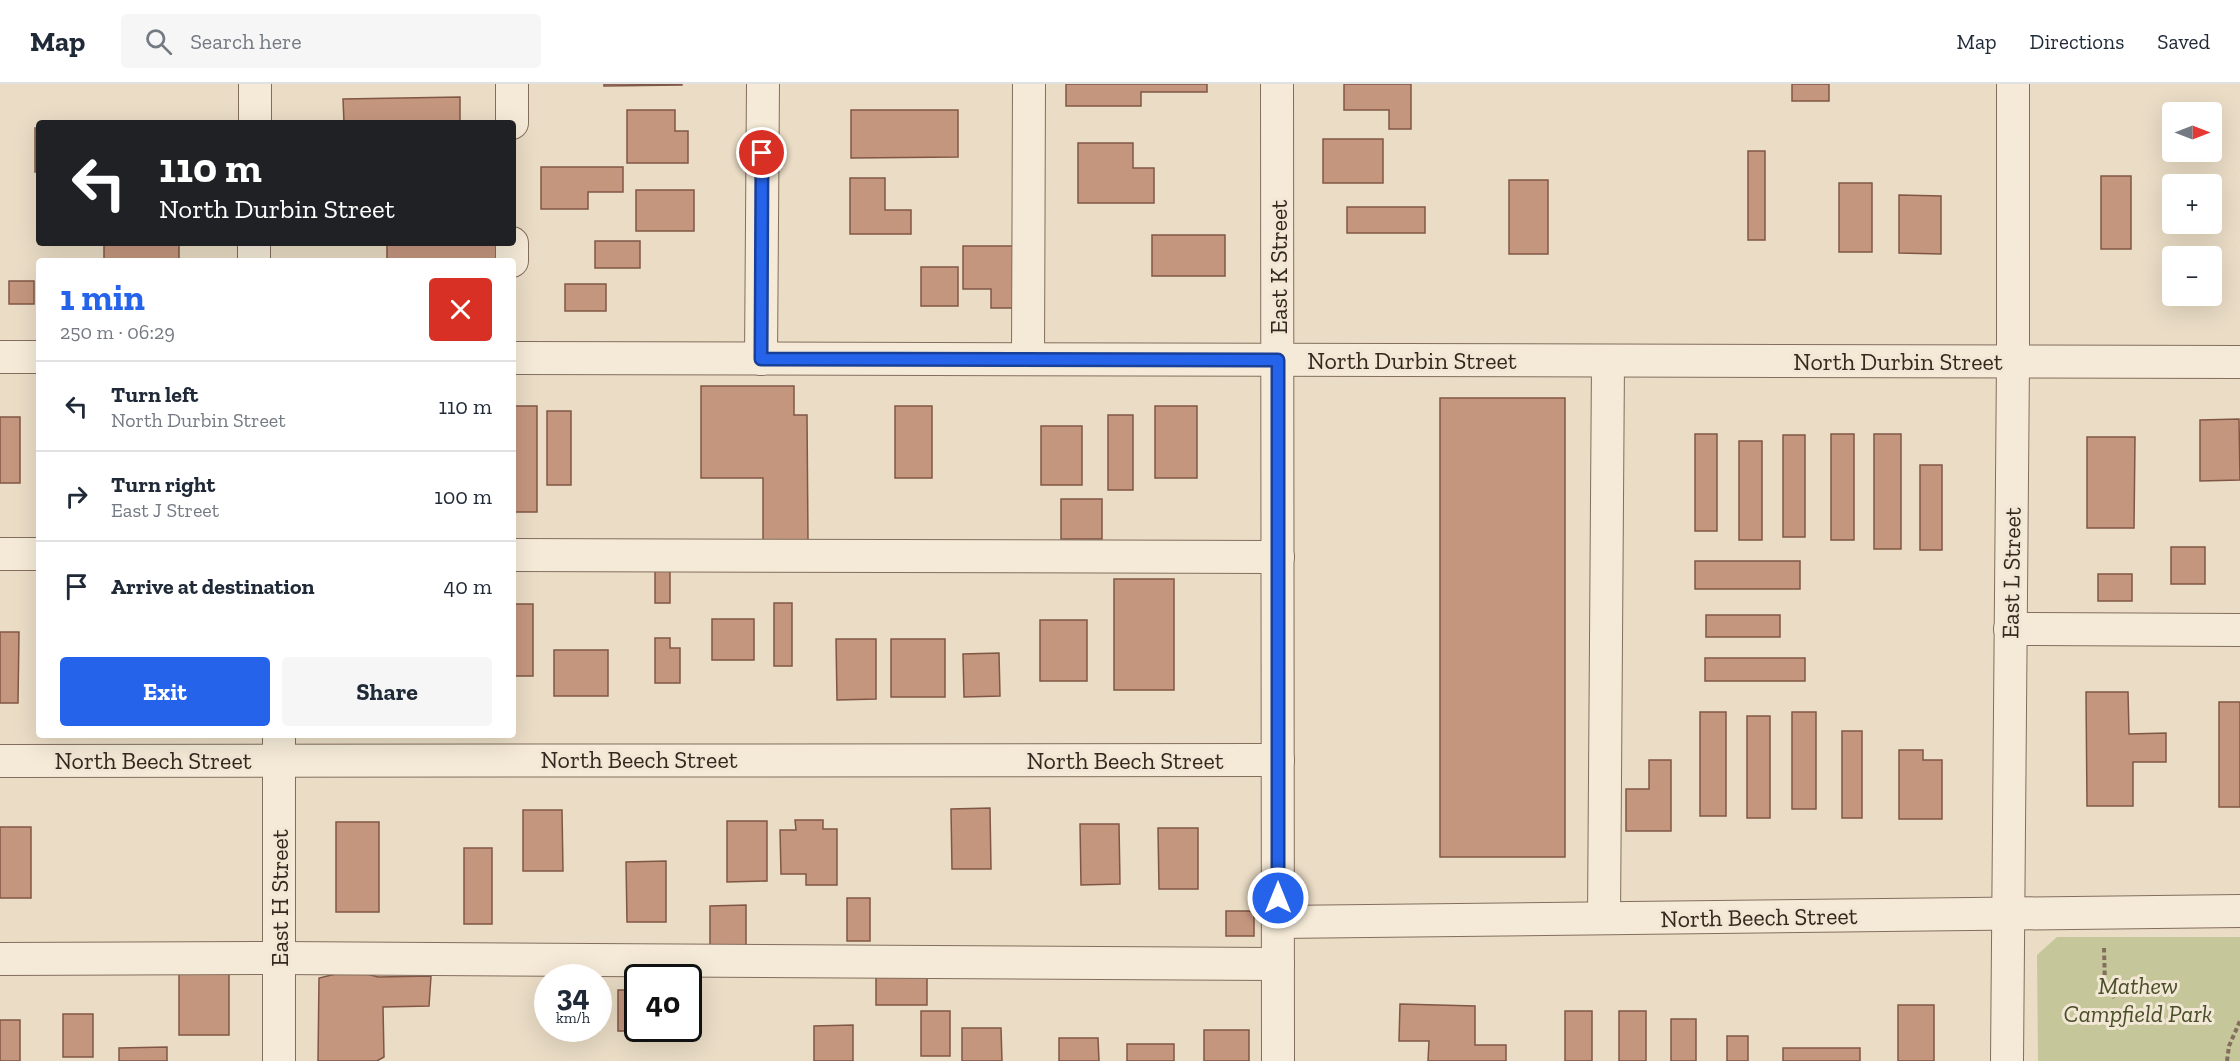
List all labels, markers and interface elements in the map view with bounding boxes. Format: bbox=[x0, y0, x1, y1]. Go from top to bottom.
search box bbox=[121, 14, 541, 68]
text: Map bbox=[30, 25, 85, 58]
icon: search bbox=[142, 25, 175, 58]
text: Search here bbox=[190, 28, 302, 55]
text: Map bbox=[1957, 29, 1997, 54]
text: Directions bbox=[2030, 29, 2124, 54]
text: Saved bbox=[2157, 29, 2210, 54]
north arrow bbox=[2162, 102, 2222, 162]
map controls bbox=[2162, 102, 2222, 306]
pin bbox=[736, 127, 787, 178]
icon: arrive bbox=[745, 136, 778, 169]
text: 110 m bbox=[159, 142, 262, 193]
icon: left bbox=[60, 144, 138, 222]
button: + bbox=[2162, 174, 2222, 234]
text: North Durbin Street bbox=[159, 193, 395, 225]
street label: East K Street bbox=[1264, 200, 1293, 334]
button: − bbox=[2162, 246, 2222, 306]
text: 1 min bbox=[60, 276, 145, 319]
button: close bbox=[429, 278, 492, 341]
text: 250 m · 06:29 bbox=[60, 320, 175, 344]
street label: North Durbin Street bbox=[1307, 346, 1517, 375]
street label: North Durbin Street bbox=[1793, 347, 2003, 376]
text: Turn left bbox=[111, 381, 198, 408]
icon: left bbox=[60, 390, 93, 423]
text: 110 m bbox=[438, 393, 492, 420]
text: North Durbin Street bbox=[111, 408, 286, 432]
text: Turn right bbox=[111, 471, 215, 498]
icon: right bbox=[60, 480, 93, 513]
text: 100 m bbox=[434, 483, 492, 510]
text: East J Street bbox=[111, 498, 219, 522]
street label: East L Street bbox=[1995, 507, 2027, 639]
icon: arrive bbox=[60, 570, 93, 603]
text: Arrive at destination bbox=[111, 573, 314, 600]
text: 40 m bbox=[443, 573, 492, 600]
button: Exit bbox=[60, 657, 270, 726]
button: Share bbox=[282, 657, 492, 726]
street label: North Beech Street bbox=[540, 745, 738, 774]
street label: North Beech Street bbox=[54, 746, 252, 775]
street label: North Beech Street bbox=[1026, 746, 1224, 775]
street label: East H Street bbox=[265, 829, 294, 967]
position arrow bbox=[1246, 866, 1310, 930]
street label: North Beech Street bbox=[1660, 901, 1858, 933]
speed limit sign: 40 bbox=[624, 964, 702, 1042]
park label: Mathew Campfield Park bbox=[2064, 971, 2213, 1028]
text: 34 bbox=[556, 978, 590, 1014]
text: km/h bbox=[556, 1009, 590, 1027]

